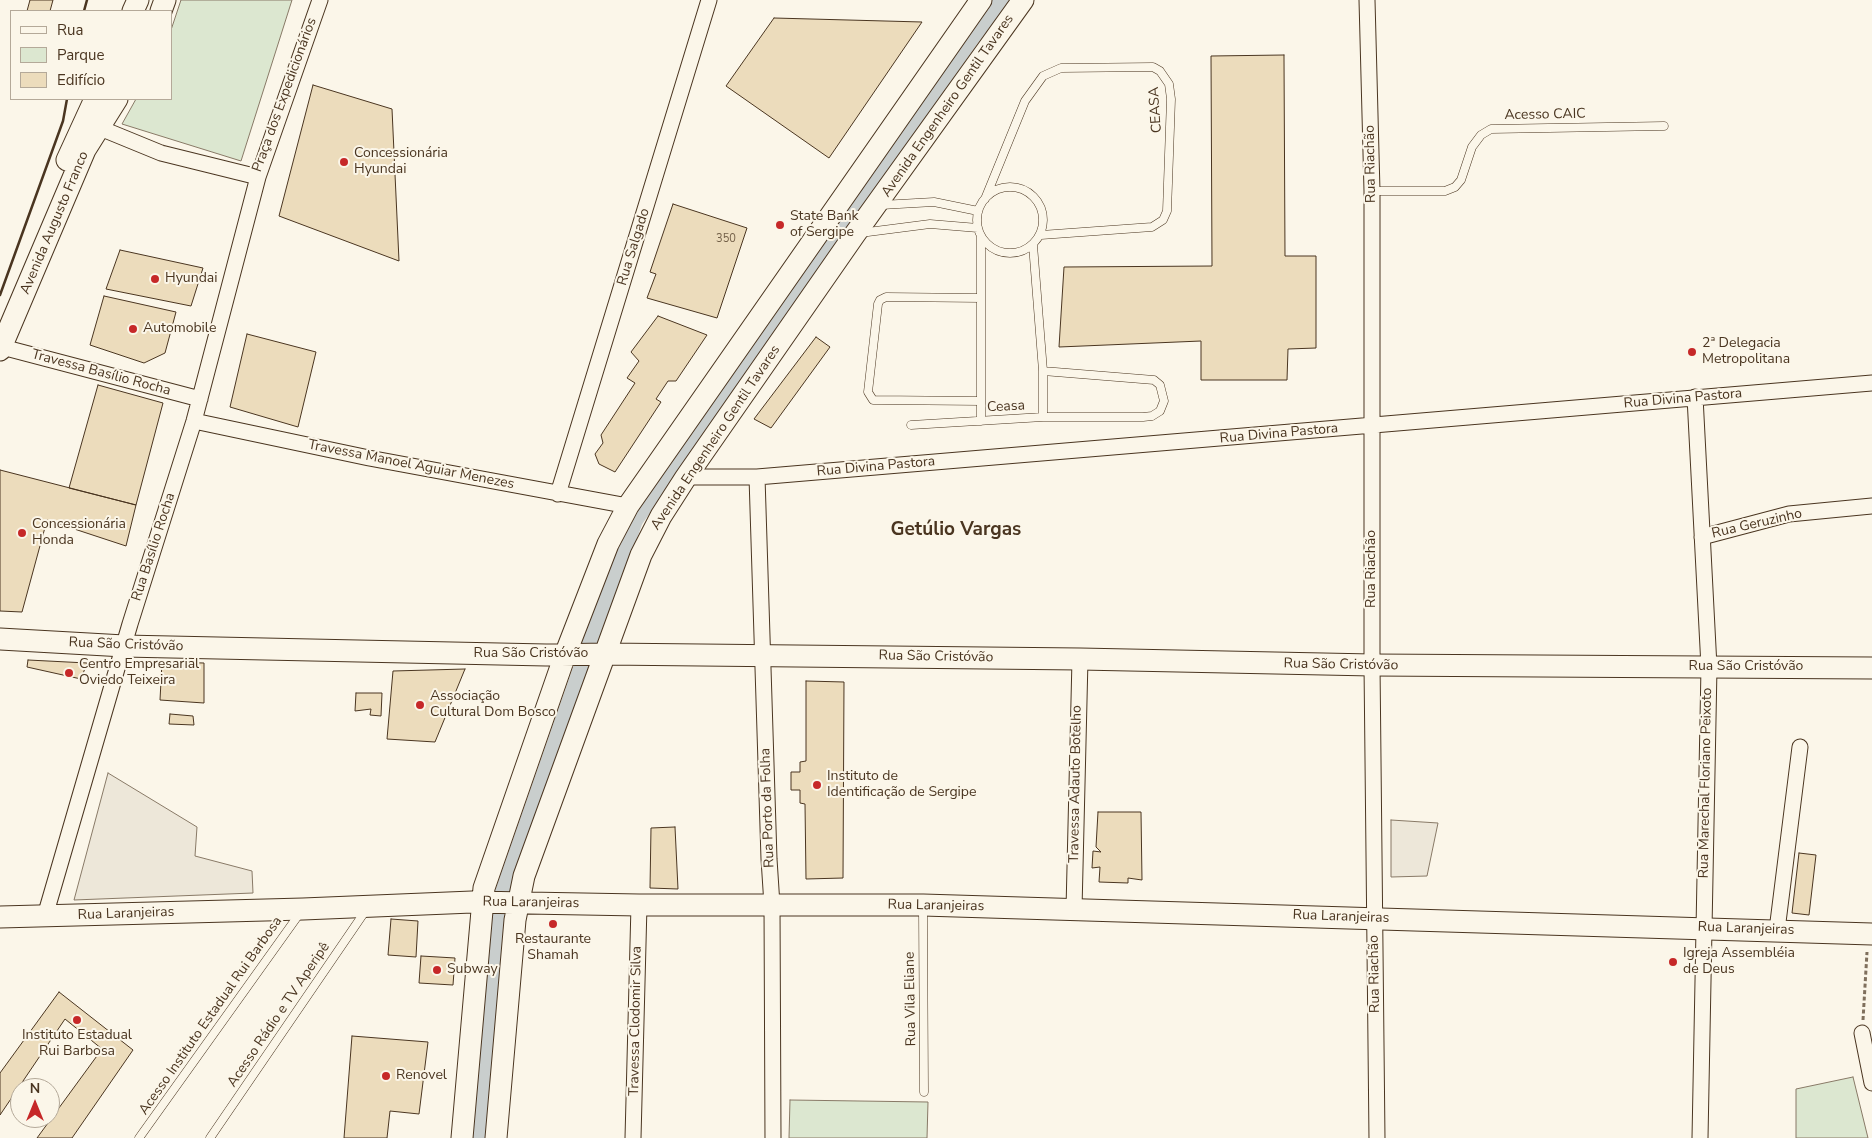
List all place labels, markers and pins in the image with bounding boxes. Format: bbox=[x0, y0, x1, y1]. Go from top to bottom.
place label: Concessionária Hyundai bbox=[354, 146, 448, 178]
marker: Concessionária Hyundai bbox=[338, 156, 350, 168]
place label: State Bank of Sergipe bbox=[790, 209, 859, 242]
marker: State Bank of Sergipe bbox=[774, 219, 786, 231]
place label: Hyundai bbox=[165, 271, 217, 287]
marker: Hyundai bbox=[149, 273, 161, 285]
place label: Automobile bbox=[143, 321, 216, 337]
marker: Automobile bbox=[127, 323, 139, 335]
place label: 2ª Delegacia Metropolitana bbox=[1702, 336, 1790, 368]
marker: 2ª Delegacia Metropolitana bbox=[1686, 346, 1698, 358]
place label: Concessionária Honda bbox=[32, 517, 126, 550]
marker: Concessionária Honda bbox=[16, 527, 28, 539]
place label: Centro Empresarial Oviedo Teixeira bbox=[79, 657, 199, 690]
marker: Centro Empresarial Oviedo Teixeira bbox=[63, 667, 75, 679]
place label: Associação Cultural Dom Bosco bbox=[430, 689, 556, 722]
marker: Associação Cultural Dom Bosco bbox=[414, 699, 426, 711]
place label: Instituto de Identificação de Sergipe bbox=[827, 769, 976, 802]
marker: Instituto de Identificação de Sergipe bbox=[811, 779, 823, 791]
marker: Restaurante Shamah bbox=[547, 918, 559, 930]
place label: Restaurante Shamah bbox=[515, 932, 591, 964]
place label: Igreja Assembléia de Deus bbox=[1683, 946, 1795, 979]
marker: Igreja Assembléia de Deus bbox=[1667, 956, 1679, 968]
place label: Subway bbox=[447, 962, 498, 978]
marker: Subway bbox=[431, 964, 443, 976]
marker: Instituto Estadual Rui Barbosa bbox=[71, 1014, 83, 1026]
place label: Instituto Estadual Rui Barbosa bbox=[22, 1028, 132, 1060]
place label: Renovel bbox=[396, 1068, 447, 1084]
marker: Renovel bbox=[380, 1070, 392, 1082]

